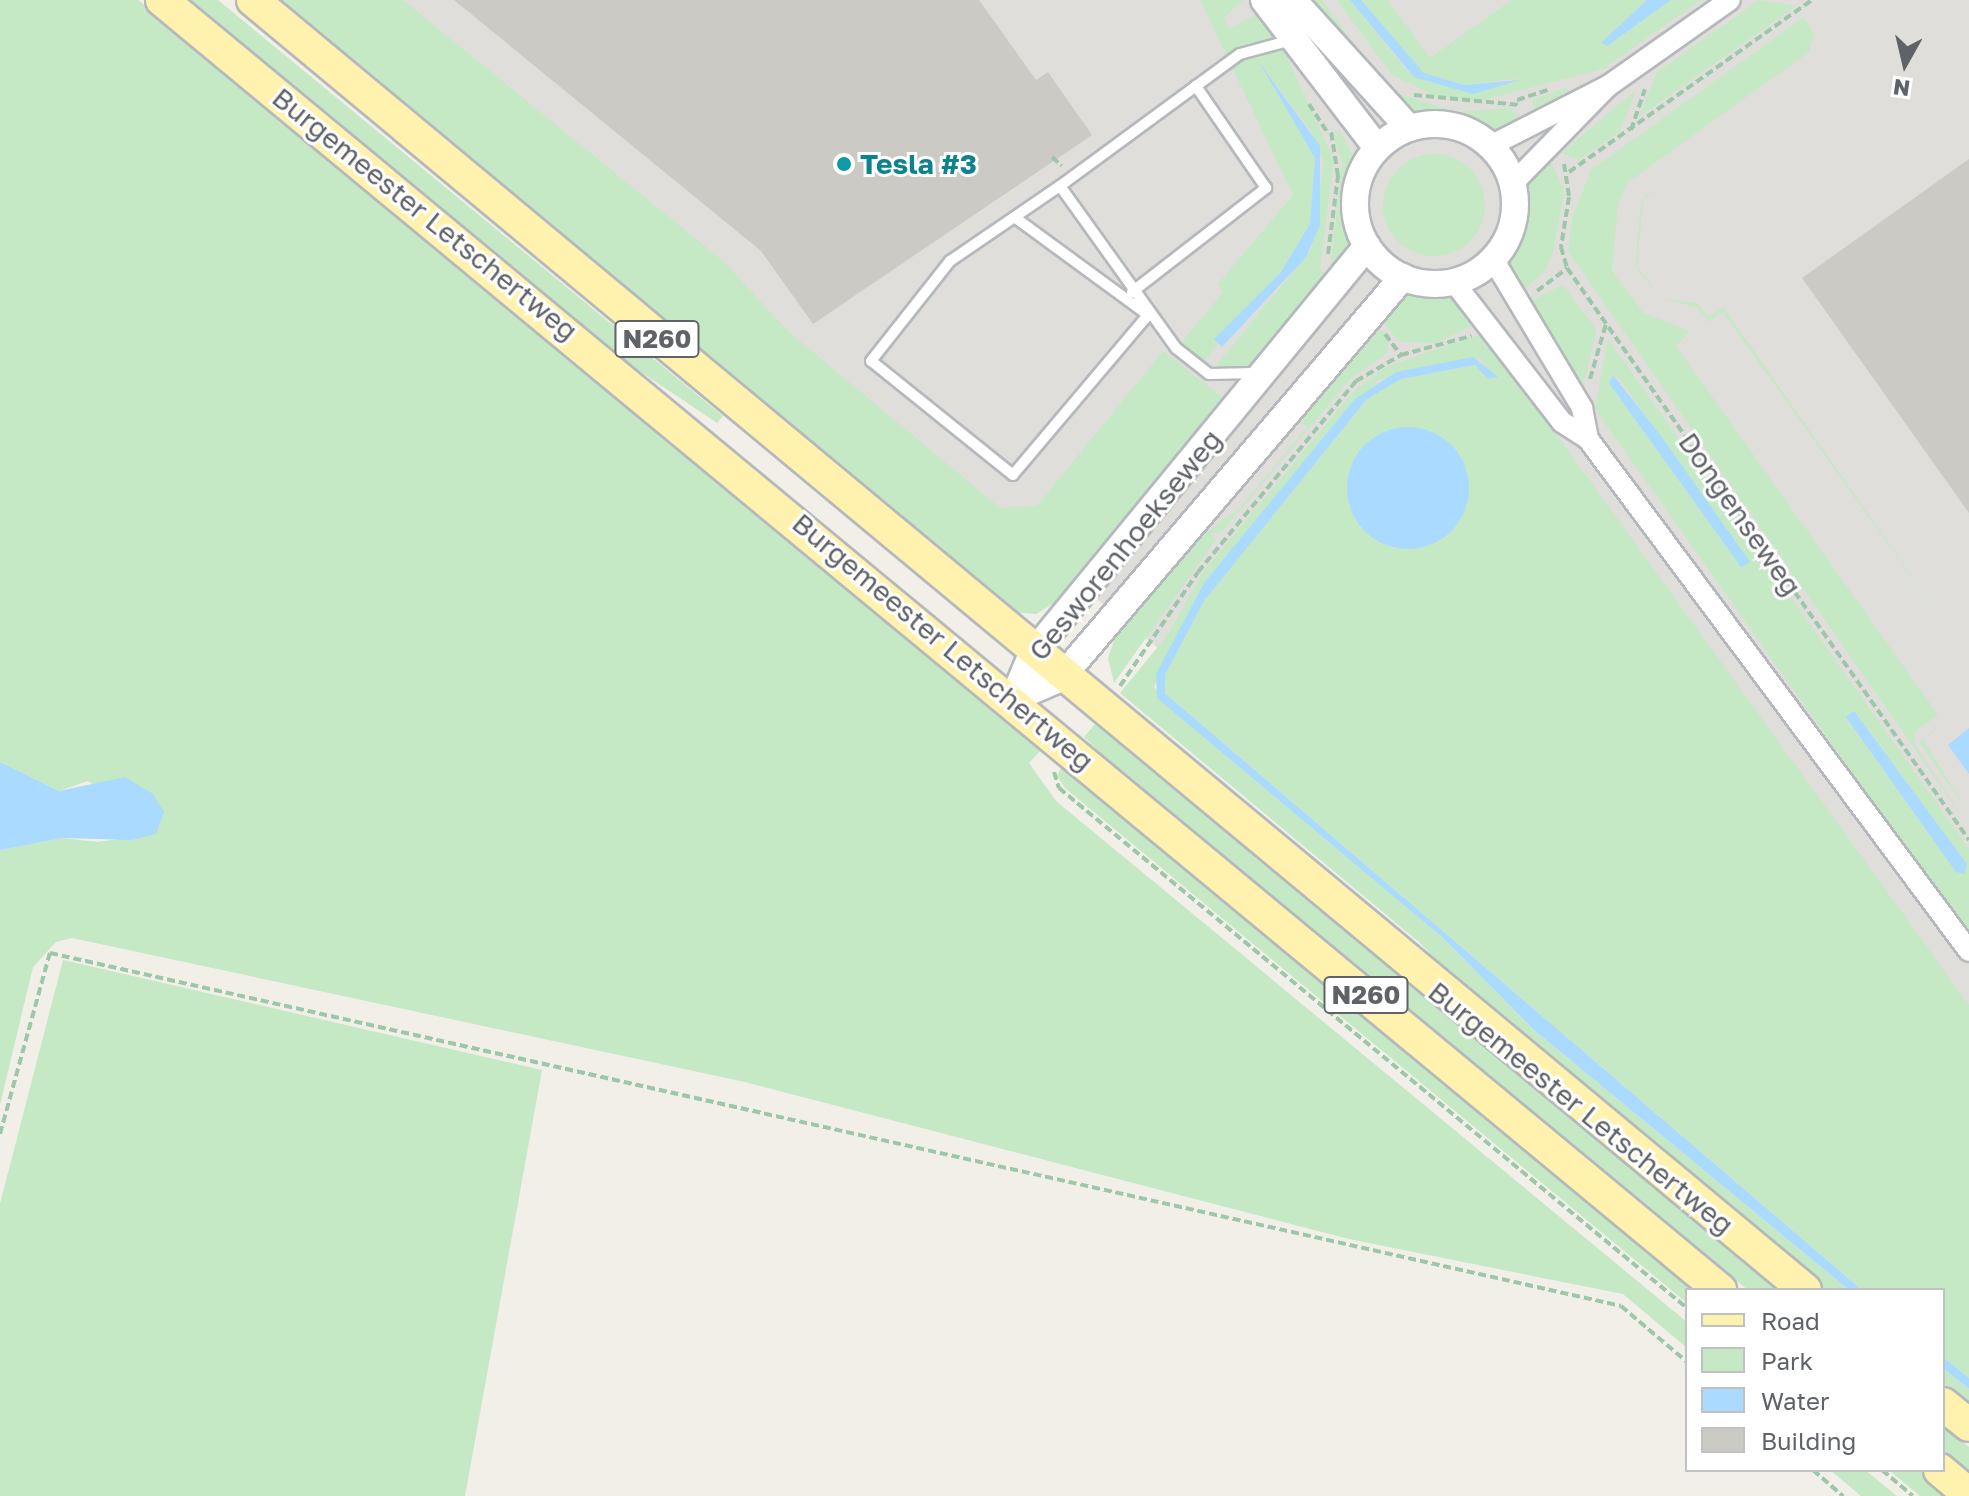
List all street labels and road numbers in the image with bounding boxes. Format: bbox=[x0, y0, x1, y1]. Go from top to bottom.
street label: Burgemeester Letschertweg bbox=[266, 81, 584, 347]
road number: N260 bbox=[613, 317, 701, 361]
street label: Gesworenhoekseweg bbox=[1022, 423, 1228, 667]
street label: Dongenseweg bbox=[1671, 426, 1809, 602]
street label: Burgemeester Letschertweg bbox=[786, 506, 1100, 778]
road number: N260 bbox=[1322, 973, 1410, 1017]
street label: Burgemeester Letschertweg bbox=[1422, 975, 1740, 1241]

